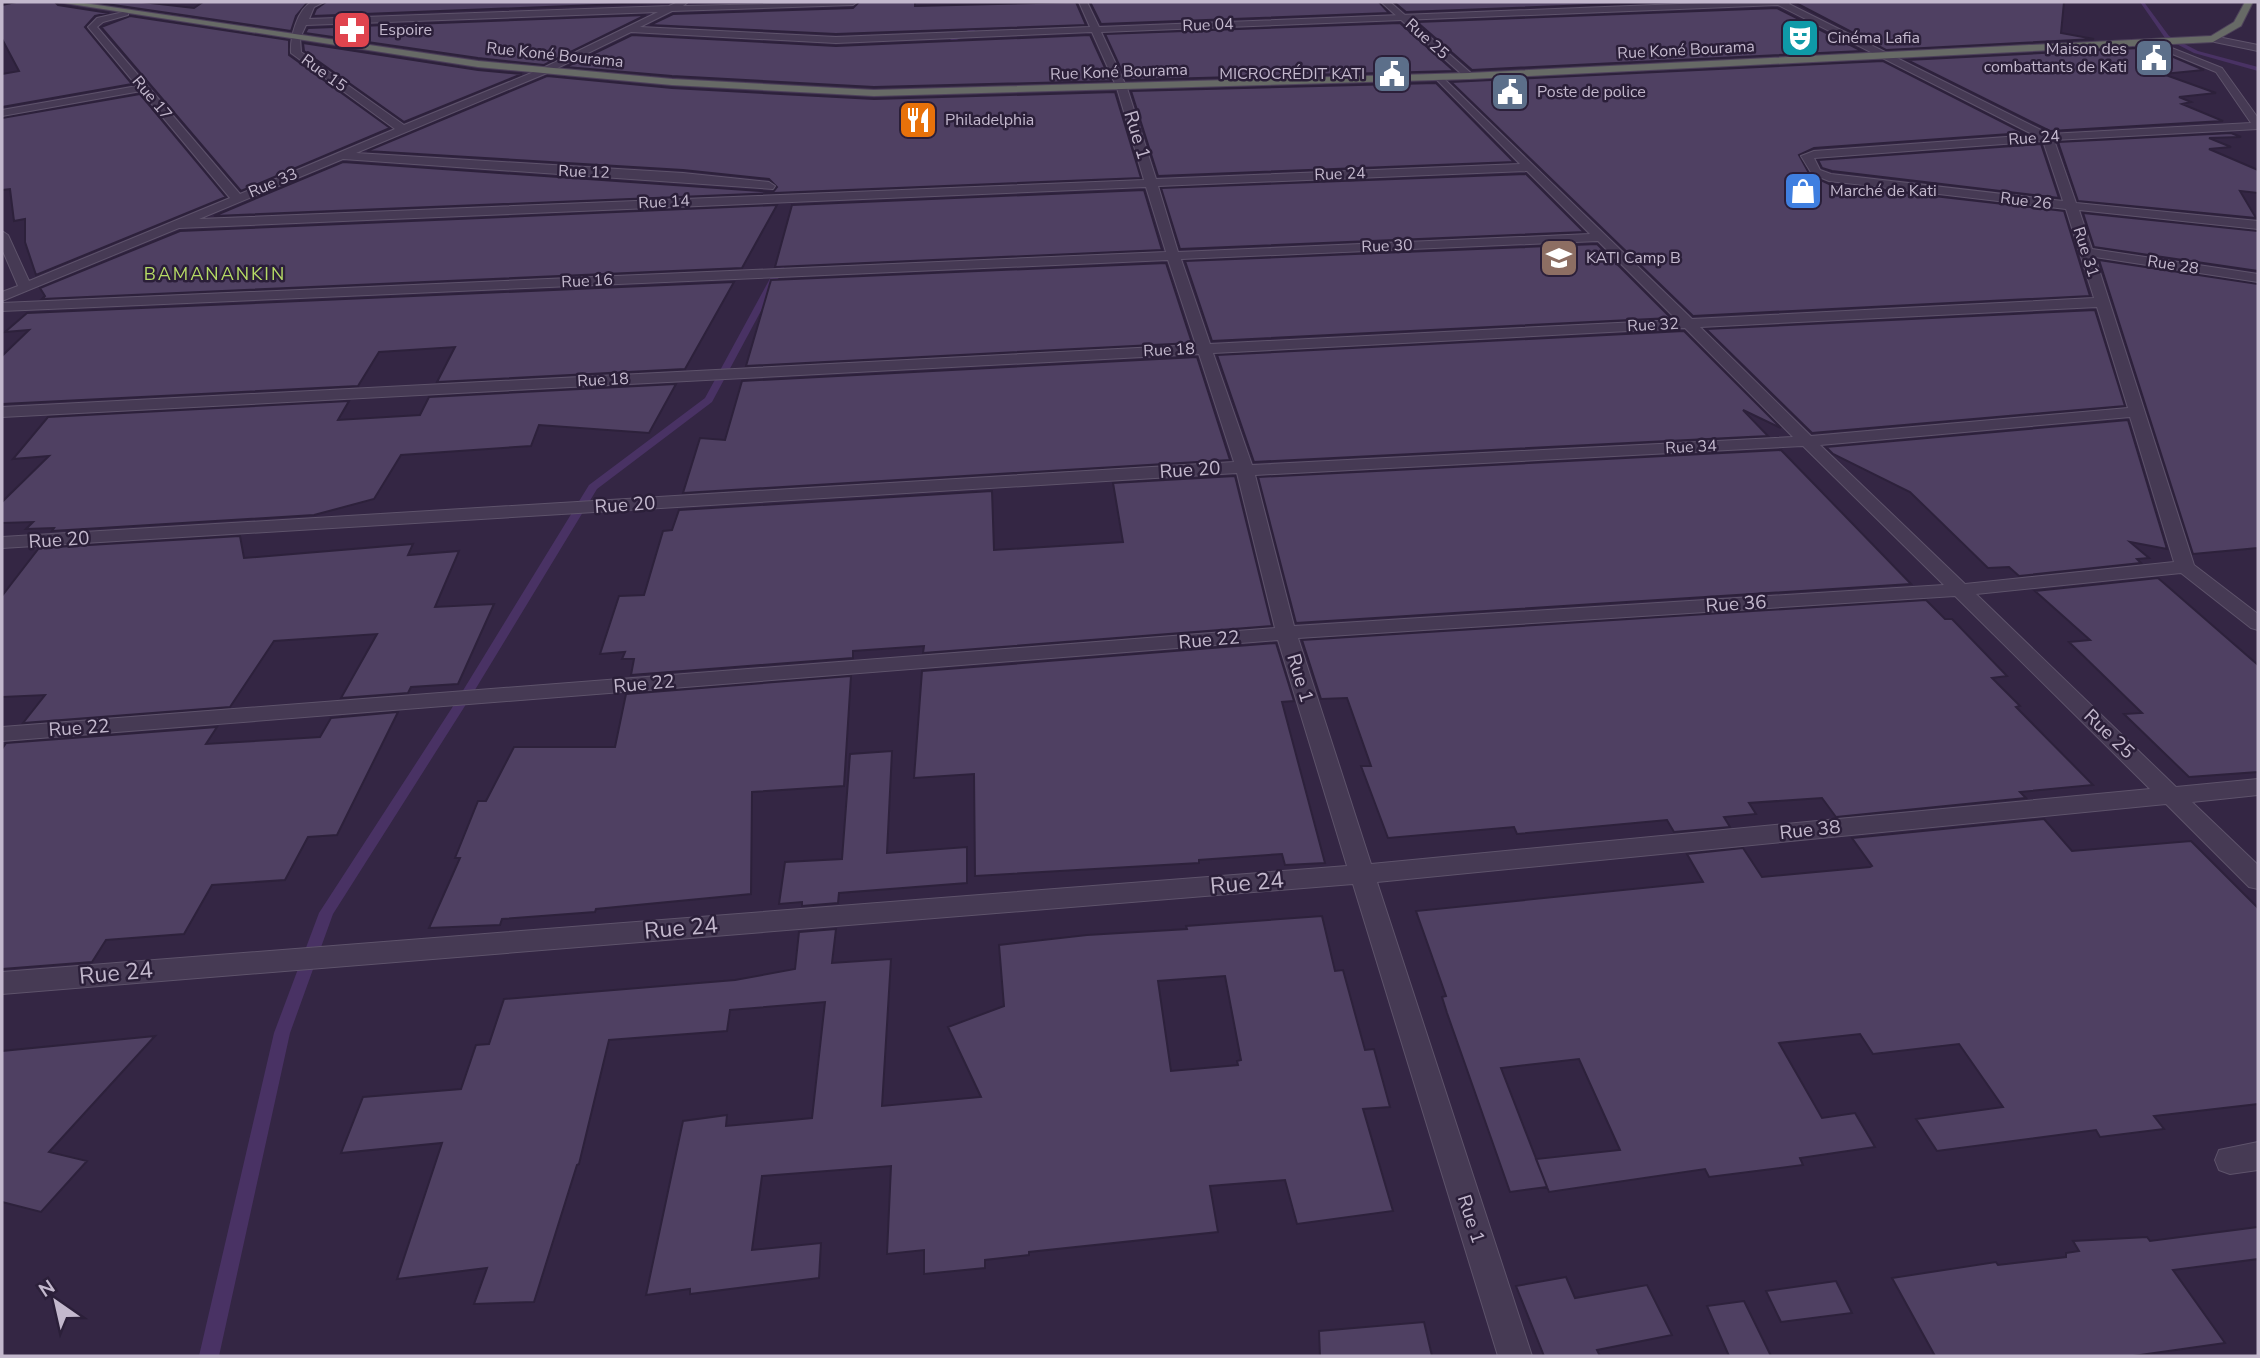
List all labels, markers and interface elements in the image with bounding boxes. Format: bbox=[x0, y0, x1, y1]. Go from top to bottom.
pharmacy icon: Espoire bbox=[331, 9, 373, 51]
street label: Rue 04 bbox=[1182, 13, 1235, 37]
street label: Rue 25 bbox=[1400, 14, 1454, 64]
theatre icon: Cinéma Lafia bbox=[1779, 17, 1821, 59]
place label: Espoire bbox=[379, 19, 432, 41]
place label: Cinéma Lafia bbox=[1827, 27, 1920, 49]
street label: Rue Koné Bourama bbox=[1617, 35, 1755, 65]
street label: Rue Koné Bourama bbox=[485, 37, 625, 73]
public building icon: Maison des combattants de Kati bbox=[2133, 37, 2175, 79]
place label: Maison des combattants de Kati bbox=[1984, 38, 2127, 78]
street label: Rue 15 bbox=[297, 49, 351, 97]
public building icon: MICROCRÉDIT KATI bbox=[1371, 53, 1413, 95]
street label: Rue Koné Bourama bbox=[1050, 59, 1188, 85]
place label: MICROCRÉDIT KATI bbox=[1219, 63, 1365, 85]
street label: Rue 17 bbox=[127, 71, 177, 125]
public building icon: Poste de police bbox=[1489, 71, 1531, 113]
place label: Poste de police bbox=[1537, 81, 1646, 103]
restaurant icon: Philadelphia bbox=[897, 99, 939, 141]
street label: Rue 1 bbox=[1117, 107, 1157, 163]
place label: Philadelphia bbox=[945, 109, 1034, 131]
street label: Rue 24 bbox=[2008, 125, 2061, 151]
street label: Rue 12 bbox=[558, 160, 610, 184]
street label: Rue 24 bbox=[1314, 162, 1367, 186]
street label: Rue 33 bbox=[245, 163, 301, 203]
shop icon: Marché de Kati bbox=[1782, 170, 1824, 212]
place label: Marché de Kati bbox=[1830, 180, 1937, 202]
street label: Rue 26 bbox=[1999, 187, 2053, 215]
street label: Rue 14 bbox=[638, 190, 691, 214]
street label: Rue 31 bbox=[2068, 224, 2104, 280]
street label: Rue 30 bbox=[1361, 234, 1413, 258]
school or university icon: KATI Camp B bbox=[1538, 237, 1580, 279]
place label: KATI Camp B bbox=[1586, 247, 1681, 269]
street label: Rue 28 bbox=[2146, 250, 2200, 280]
district label: BAMANANKIN bbox=[144, 262, 286, 286]
street label: Rue 16 bbox=[561, 269, 613, 293]
street label: Rue 32 bbox=[1627, 313, 1679, 337]
street label: Rue 18 bbox=[1143, 338, 1195, 362]
street label: Rue 18 bbox=[577, 368, 629, 392]
street label: Rue 34 bbox=[1665, 435, 1718, 459]
street label: Rue 20 bbox=[1159, 455, 1221, 485]
street label: Rue 20 bbox=[594, 490, 656, 520]
street label: Rue 20 bbox=[28, 525, 90, 555]
street label: Rue 36 bbox=[1705, 589, 1767, 619]
street label: Rue 22 bbox=[1177, 624, 1241, 656]
street label: Rue 1 bbox=[1280, 650, 1320, 706]
street label: Rue 22 bbox=[612, 668, 676, 700]
street label: Rue 25 bbox=[2078, 703, 2140, 765]
street label: Rue 22 bbox=[48, 713, 110, 743]
street label: Rue 38 bbox=[1778, 814, 1842, 846]
street label: Rue 24 bbox=[1209, 864, 1285, 902]
street label: Rue 24 bbox=[643, 909, 719, 947]
street label: Rue 24 bbox=[78, 954, 154, 992]
street label: Rue 1 bbox=[1451, 1191, 1491, 1247]
north arrow bbox=[21, 1267, 91, 1337]
text: N bbox=[34, 1274, 60, 1303]

